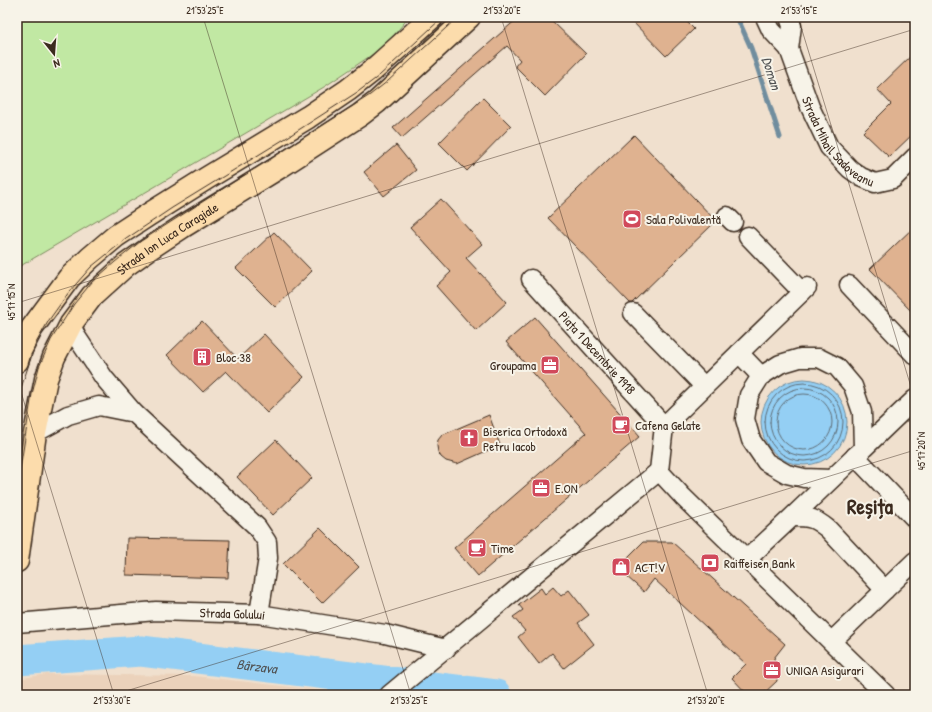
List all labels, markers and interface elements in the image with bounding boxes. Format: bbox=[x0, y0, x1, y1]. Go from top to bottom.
text: 21°53'25"E bbox=[186, 4, 224, 17]
text: 21°53'20"E bbox=[483, 4, 521, 17]
text: 21°53'15"E bbox=[781, 4, 818, 17]
north arrow bbox=[34, 34, 74, 74]
water label: Doman bbox=[758, 54, 787, 94]
text: N bbox=[52, 56, 62, 71]
street label: Strada Mihail Sadoveanu bbox=[798, 94, 877, 191]
street label: Strada Ion Luca Caragiale bbox=[112, 198, 222, 279]
sports icon: Sala Polivalentă bbox=[621, 208, 643, 230]
place label: Sala Polivalentă bbox=[646, 210, 721, 228]
text: 45°17'15"N bbox=[5, 284, 18, 320]
street label: Piața 1 Decembrie 1918 bbox=[555, 307, 640, 398]
building icon: Bloc 38 bbox=[191, 346, 213, 368]
place label: Bloc 38 bbox=[216, 348, 251, 366]
office icon: Groupama bbox=[539, 354, 561, 376]
place label: Groupama bbox=[490, 356, 536, 374]
cafe icon: Cafena Gelate bbox=[610, 414, 632, 436]
place label: Cafena Gelate bbox=[635, 416, 701, 434]
place label: Biserica Ortodoxă Petru Iacob bbox=[483, 422, 567, 455]
church icon: Biserica Ortodoxă Petru Iacob bbox=[458, 427, 480, 449]
text: 45°17'20"N bbox=[915, 432, 928, 470]
office icon: E.ON bbox=[530, 477, 552, 499]
place label: E.ON bbox=[555, 479, 578, 497]
district label: Reșița bbox=[847, 492, 894, 521]
cafe icon: Time bbox=[466, 537, 488, 559]
place label: Time bbox=[491, 539, 514, 557]
bank icon: Raiffeisen Bank bbox=[699, 552, 721, 574]
place label: Raiffeisen Bank bbox=[724, 554, 795, 572]
shop icon: ACT!V bbox=[610, 556, 632, 578]
place label: ACT!V bbox=[635, 558, 666, 576]
street label: Strada Golului bbox=[199, 603, 267, 624]
water label: Bârzava bbox=[235, 653, 280, 677]
office icon: UNIQA Asigurari bbox=[761, 659, 783, 681]
place label: UNIQA Asigurari bbox=[786, 661, 864, 679]
text: 21°53'30"E bbox=[93, 694, 131, 707]
text: 21°53'25"E bbox=[390, 694, 428, 707]
text: 21°53'20"E bbox=[687, 694, 725, 707]

